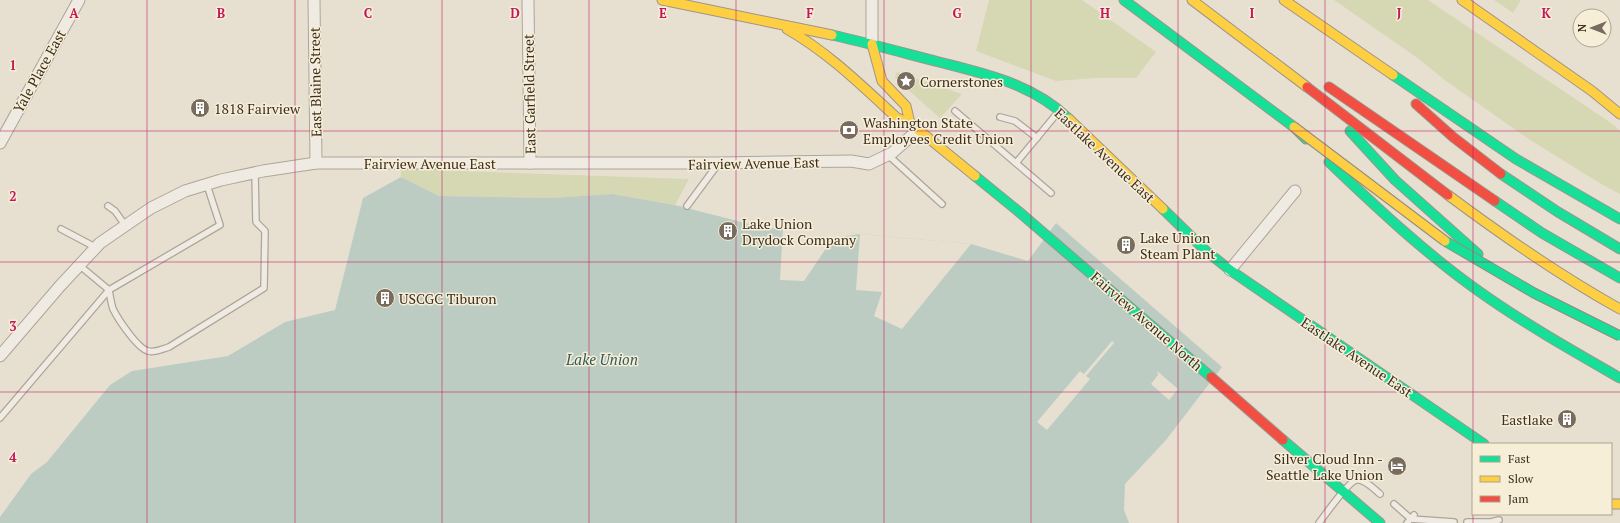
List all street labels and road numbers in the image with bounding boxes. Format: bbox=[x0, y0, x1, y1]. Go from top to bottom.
street label: Yale Place East bbox=[8, 25, 70, 116]
street label: East Blaine Street bbox=[305, 26, 325, 137]
street label: East Garfield Street bbox=[518, 33, 540, 154]
street label: Eastlake Avenue East bbox=[1051, 103, 1160, 207]
street label: Fairview Avenue East bbox=[688, 152, 821, 174]
street label: Fairview Avenue East bbox=[364, 154, 497, 173]
street label: Fairview Avenue North bbox=[1087, 267, 1207, 375]
street label: Eastlake Avenue East bbox=[1298, 313, 1417, 402]

